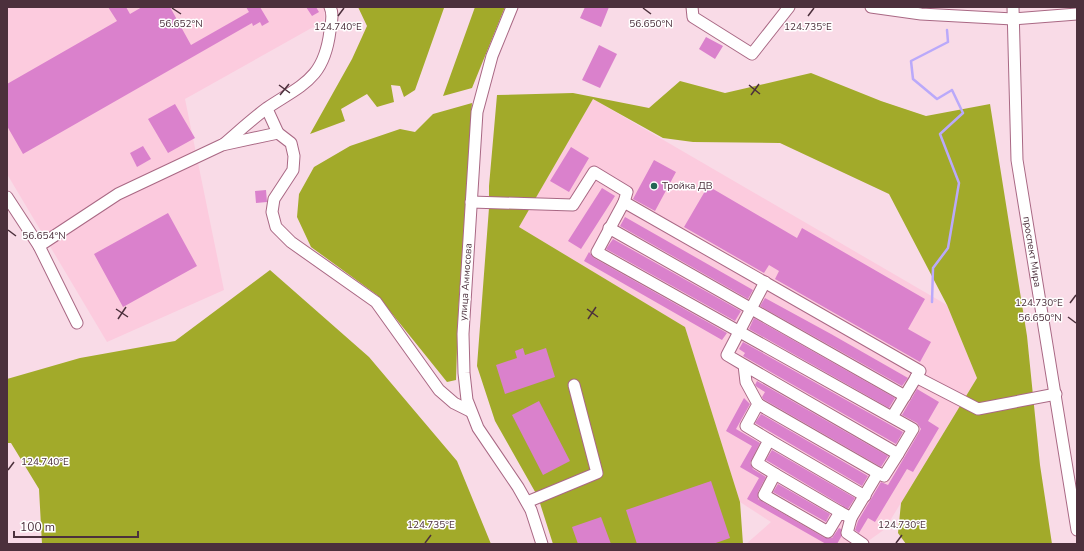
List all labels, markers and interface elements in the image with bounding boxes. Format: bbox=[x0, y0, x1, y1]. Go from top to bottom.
text: 56.652°N bbox=[159, 17, 203, 31]
text: 56.650°N bbox=[629, 17, 673, 31]
text: 124.740°E bbox=[314, 20, 362, 34]
text: 124.735°E bbox=[784, 20, 832, 34]
place label: Тройка ДВ bbox=[662, 179, 713, 193]
marker: Тройка ДВ bbox=[649, 181, 659, 191]
street label: проспект Мира bbox=[1019, 215, 1045, 288]
text: 56.654°N bbox=[22, 229, 66, 243]
street label: улица Аммосова bbox=[456, 243, 476, 321]
text: 124.730°E bbox=[1015, 296, 1063, 310]
text: 56.650°N bbox=[1018, 311, 1062, 325]
text: 124.740°E bbox=[21, 455, 69, 469]
scale bar bbox=[14, 513, 138, 539]
text: 124.735°E bbox=[407, 518, 455, 532]
text: 124.730°E bbox=[878, 518, 926, 532]
text: 100 m bbox=[20, 519, 55, 535]

